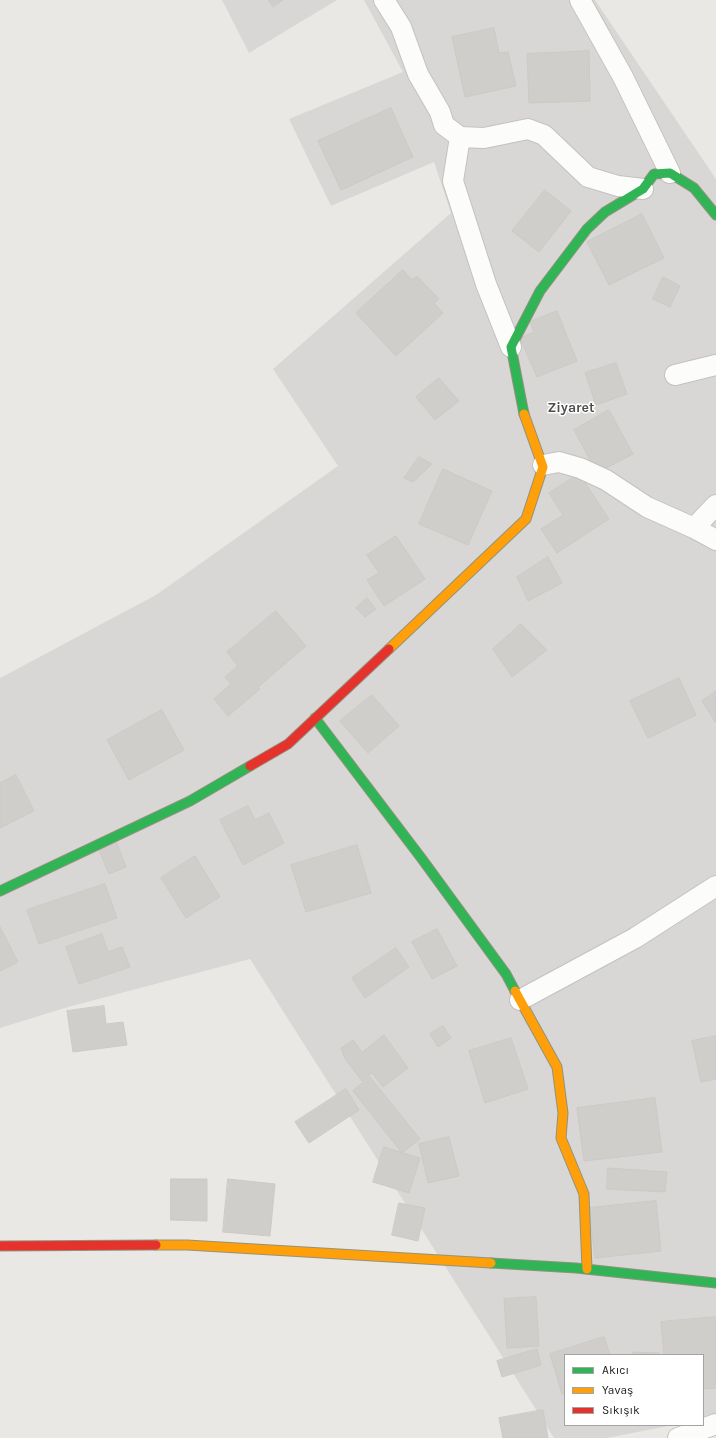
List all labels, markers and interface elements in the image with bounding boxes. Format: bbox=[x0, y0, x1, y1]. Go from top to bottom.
district label: Ziyaret bbox=[547, 400, 595, 416]
legend bbox=[564, 1354, 704, 1426]
text: Akıcı bbox=[602, 1363, 629, 1377]
text: Yavaş bbox=[602, 1383, 633, 1397]
text: Sıkışık bbox=[602, 1403, 640, 1417]

